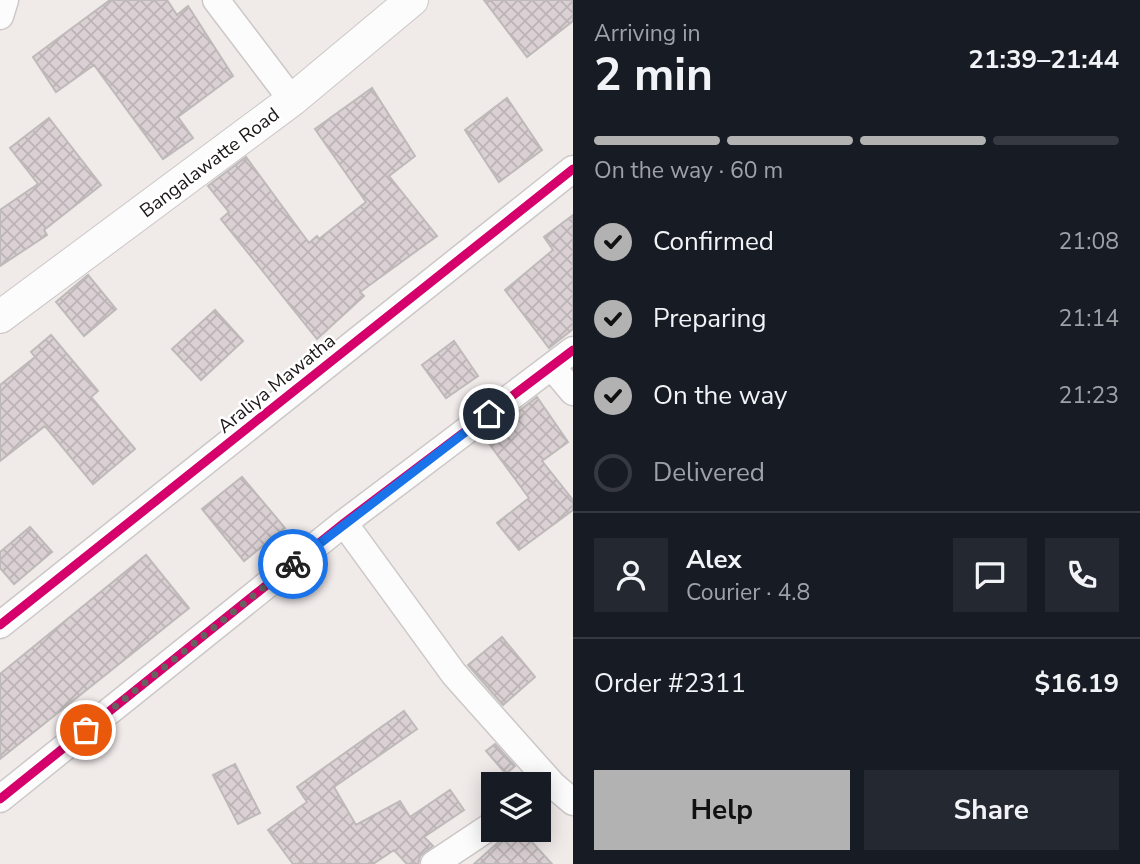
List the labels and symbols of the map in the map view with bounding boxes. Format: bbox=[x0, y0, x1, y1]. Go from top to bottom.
street label: Bangalawatte Road bbox=[134, 102, 285, 224]
street label: Araliya Mawatha bbox=[212, 328, 341, 439]
pin bbox=[459, 384, 519, 444]
courier bbox=[258, 529, 328, 599]
pin bbox=[56, 700, 116, 760]

